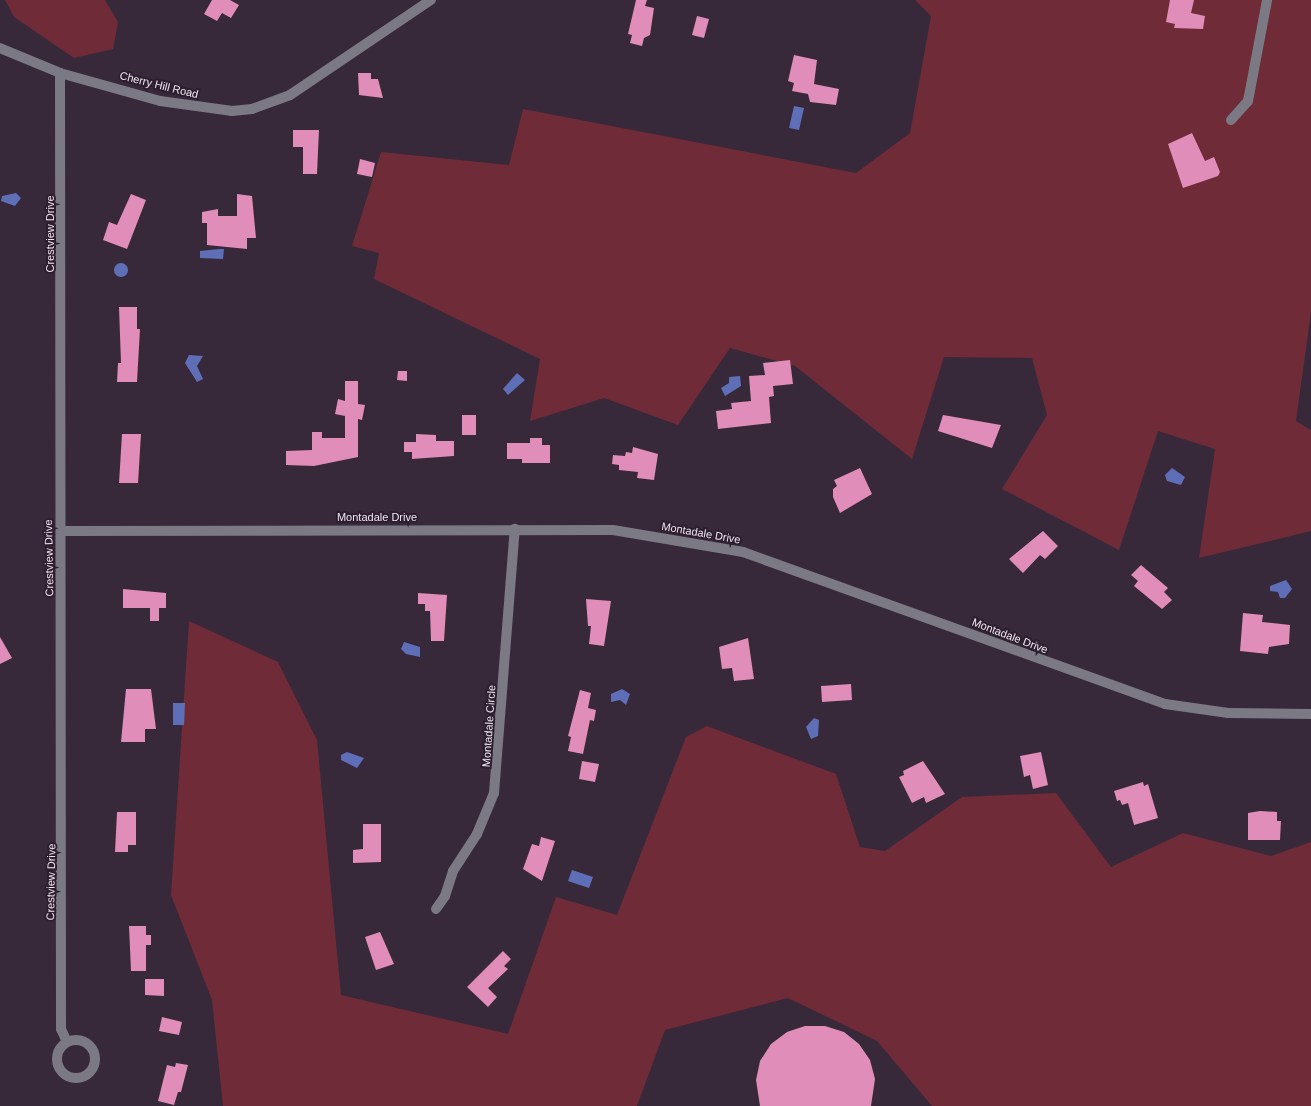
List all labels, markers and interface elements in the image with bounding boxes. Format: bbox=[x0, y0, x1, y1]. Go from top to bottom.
street label: Cherry Hill Road bbox=[118, 69, 200, 101]
street label: Crestview Drive bbox=[43, 195, 57, 273]
street label: Montadale Drive bbox=[337, 510, 417, 524]
street label: Crestview Drive bbox=[42, 519, 56, 597]
street label: Montadale Drive bbox=[660, 520, 742, 546]
street label: Montadale Drive bbox=[970, 615, 1050, 657]
street label: Montadale Circle bbox=[480, 684, 498, 768]
street label: Crestview Drive bbox=[44, 843, 58, 921]

